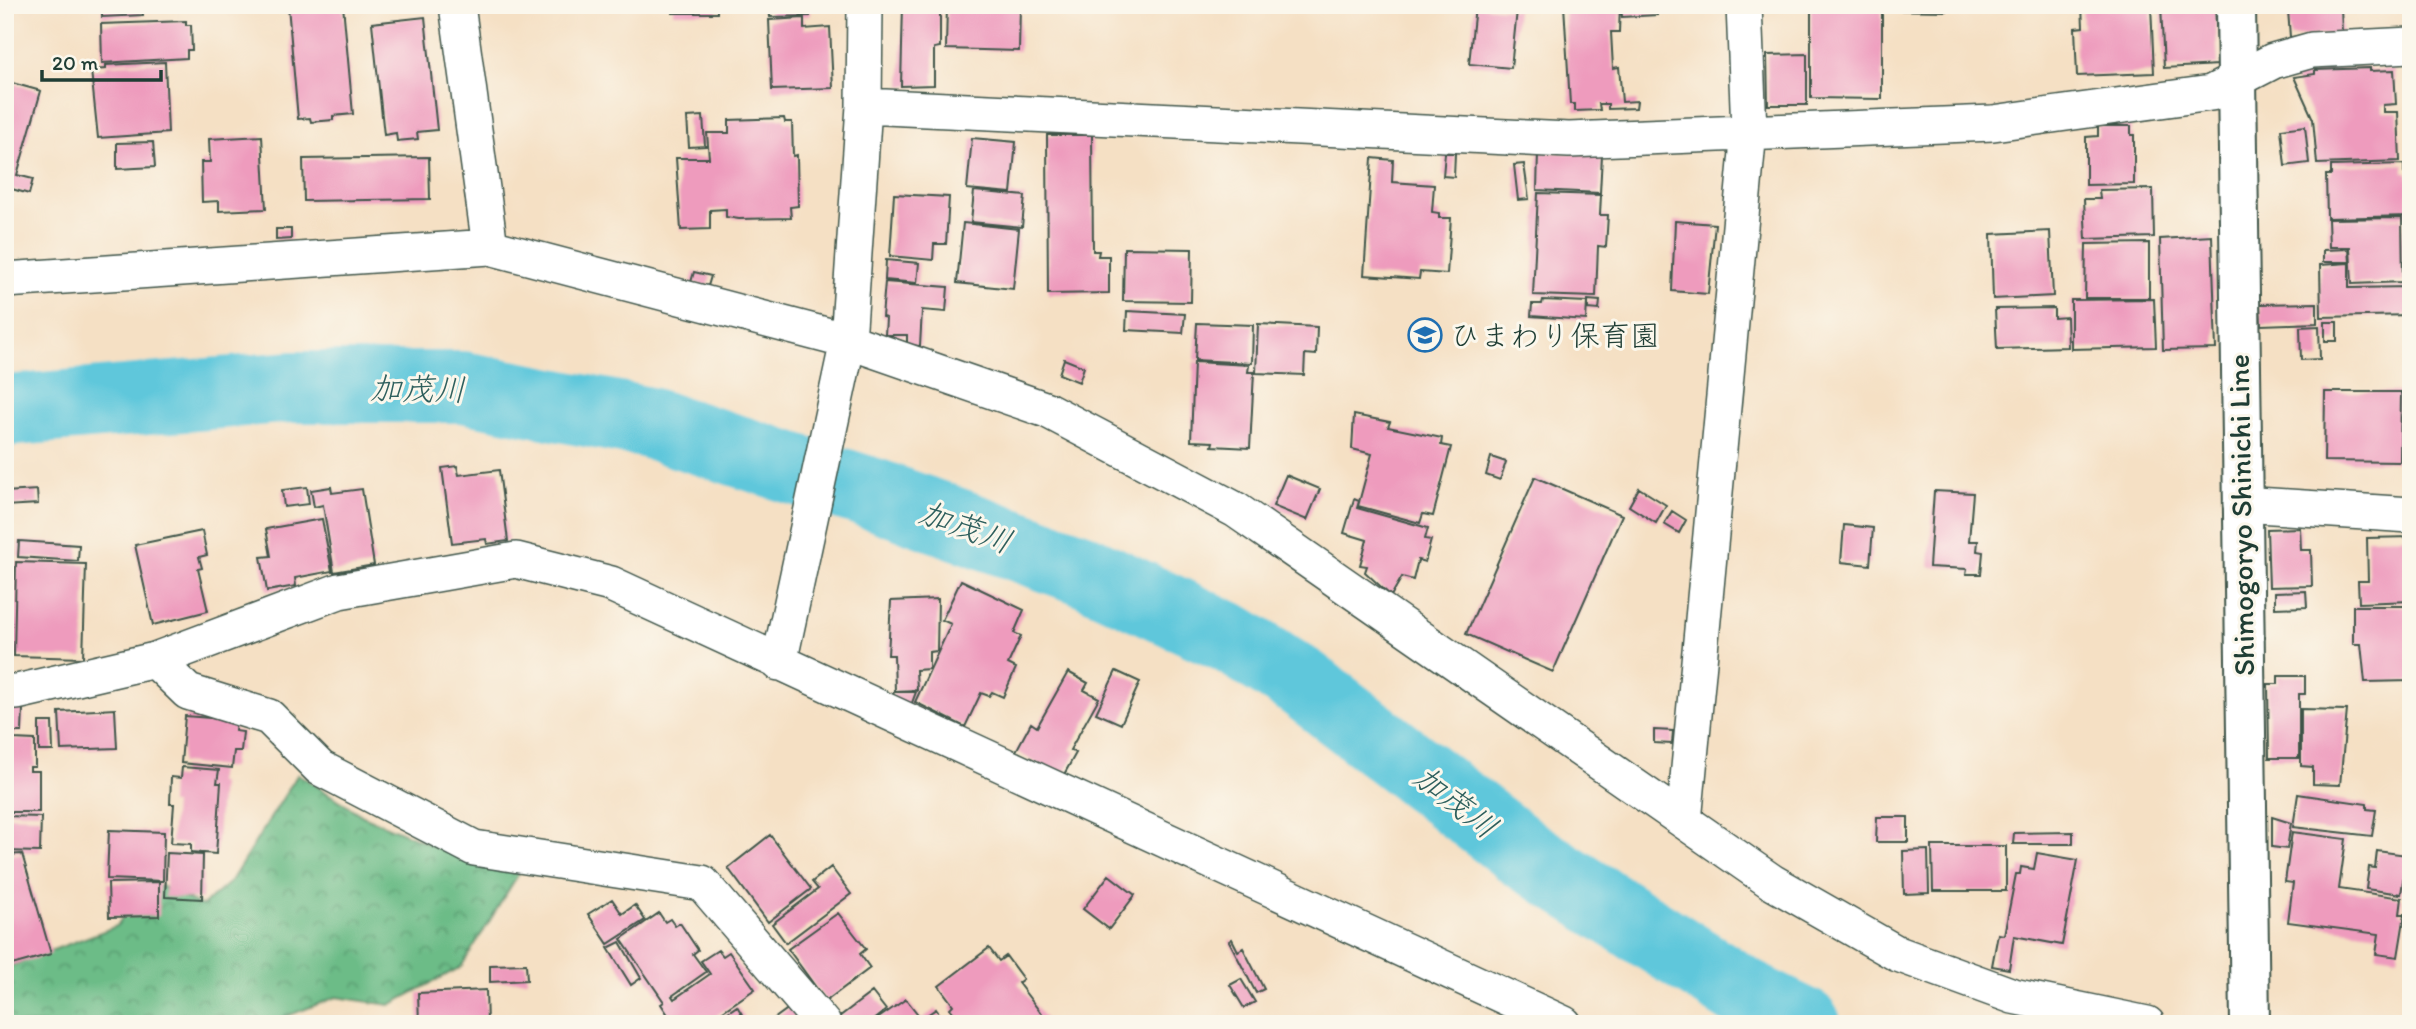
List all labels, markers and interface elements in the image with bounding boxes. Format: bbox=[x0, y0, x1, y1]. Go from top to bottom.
scale bar bbox=[42, 38, 161, 82]
text: 20 m bbox=[52, 50, 99, 75]
school or university icon: ひまわり保育園 bbox=[1406, 316, 1444, 354]
place label: ひまわり保育園 bbox=[1450, 317, 1660, 354]
street label: Shimogoryo Shinichi Line bbox=[2220, 354, 2262, 676]
water label: 加茂川 bbox=[370, 369, 466, 409]
water label: 加茂川 bbox=[914, 493, 1018, 561]
water label: 加茂川 bbox=[1406, 757, 1506, 847]

